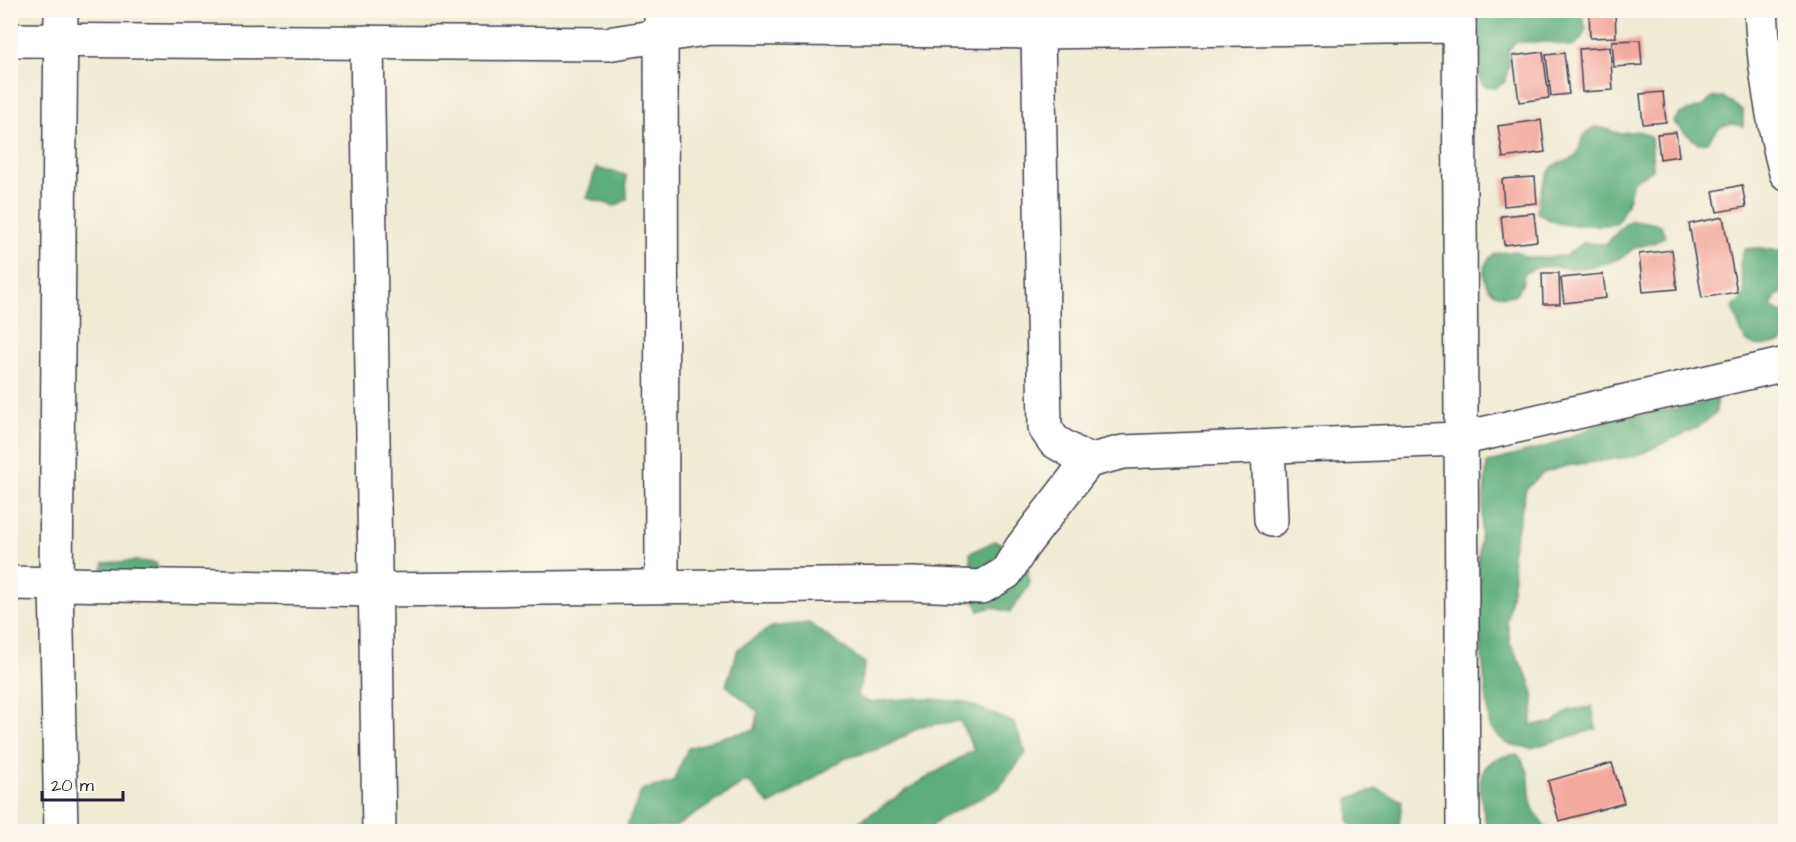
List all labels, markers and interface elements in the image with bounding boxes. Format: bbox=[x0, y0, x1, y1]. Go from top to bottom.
scale bar bbox=[42, 764, 123, 802]
text: 20 m bbox=[51, 773, 94, 798]

